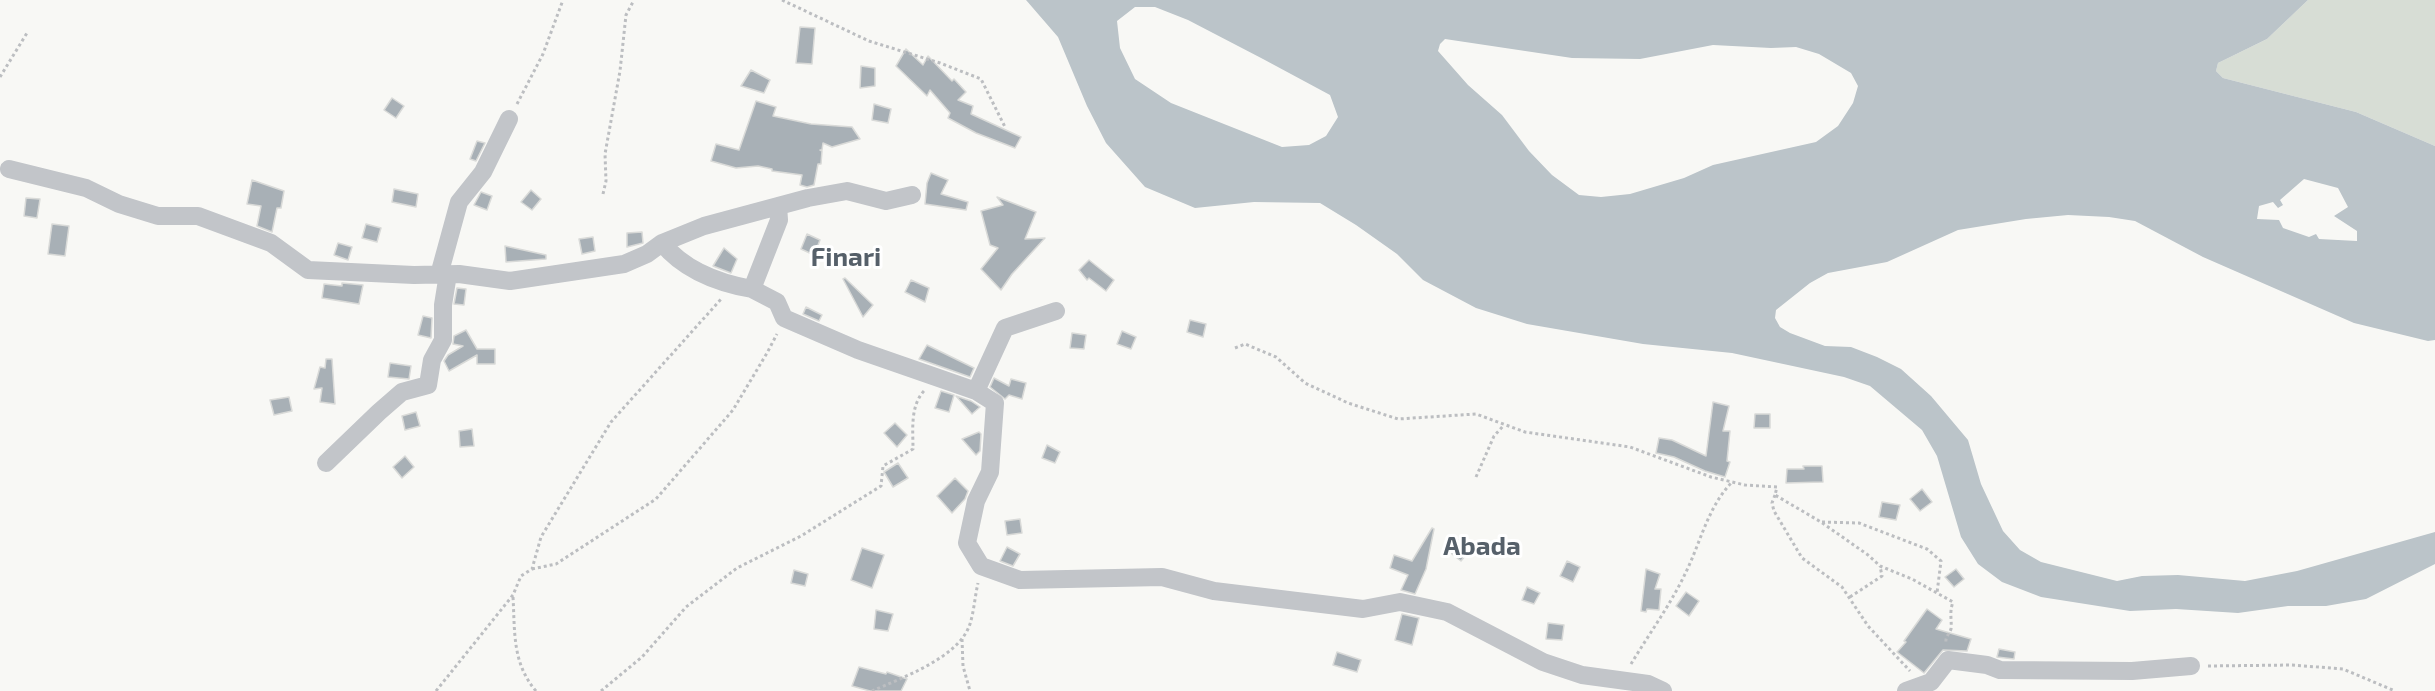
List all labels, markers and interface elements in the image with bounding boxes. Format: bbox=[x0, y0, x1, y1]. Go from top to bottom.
district label: Finari bbox=[811, 241, 881, 273]
district label: Abada bbox=[1443, 530, 1521, 562]

